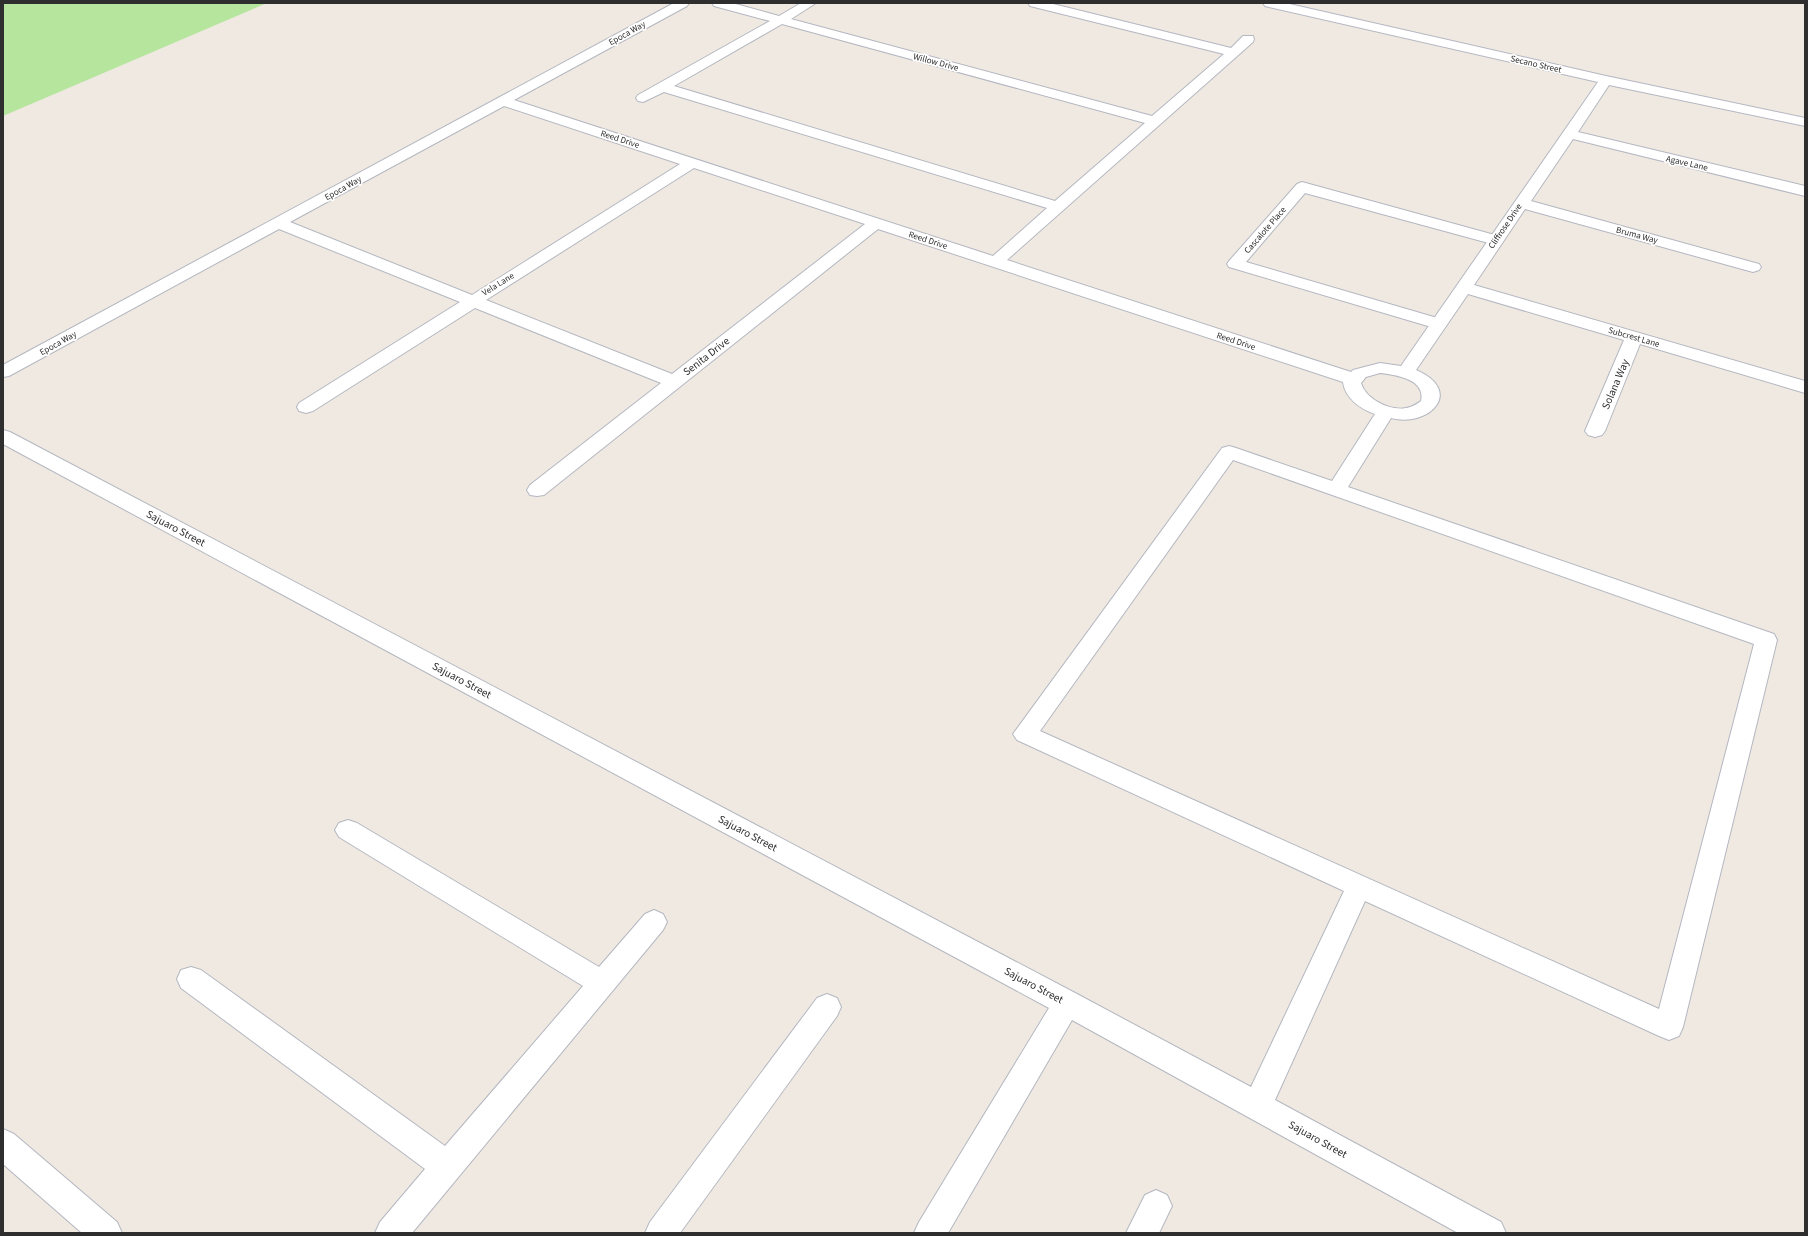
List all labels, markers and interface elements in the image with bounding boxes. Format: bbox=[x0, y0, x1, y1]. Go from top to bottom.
street label: Epoca Way bbox=[606, 18, 649, 49]
street label: Willow Drive bbox=[912, 50, 961, 75]
street label: Secano Street bbox=[1509, 52, 1563, 77]
street label: Reed Drive bbox=[599, 127, 642, 152]
street label: Agave Lane bbox=[1665, 152, 1710, 175]
street label: Epoca Way bbox=[322, 173, 365, 204]
street label: Cliffrose Drive bbox=[1485, 201, 1526, 252]
street label: Cascalote Place bbox=[1241, 204, 1290, 257]
street label: Bruma Way bbox=[1615, 224, 1660, 248]
street label: Reed Drive bbox=[907, 228, 950, 253]
street label: Vela Lane bbox=[480, 269, 517, 299]
street label: Subcrest Lane bbox=[1607, 324, 1662, 351]
street label: Epoca Way bbox=[37, 328, 80, 359]
street label: Reed Drive bbox=[1215, 329, 1258, 354]
street label: Senita Drive bbox=[680, 333, 733, 379]
street label: Solana Way bbox=[1598, 357, 1633, 412]
street label: Sajuaro Street bbox=[144, 507, 208, 550]
street label: Sajuaro Street bbox=[430, 659, 494, 702]
street label: Sajuaro Street bbox=[716, 812, 780, 855]
street label: Sajuaro Street bbox=[1002, 964, 1066, 1007]
street label: Sajuaro Street bbox=[1286, 1117, 1350, 1162]

